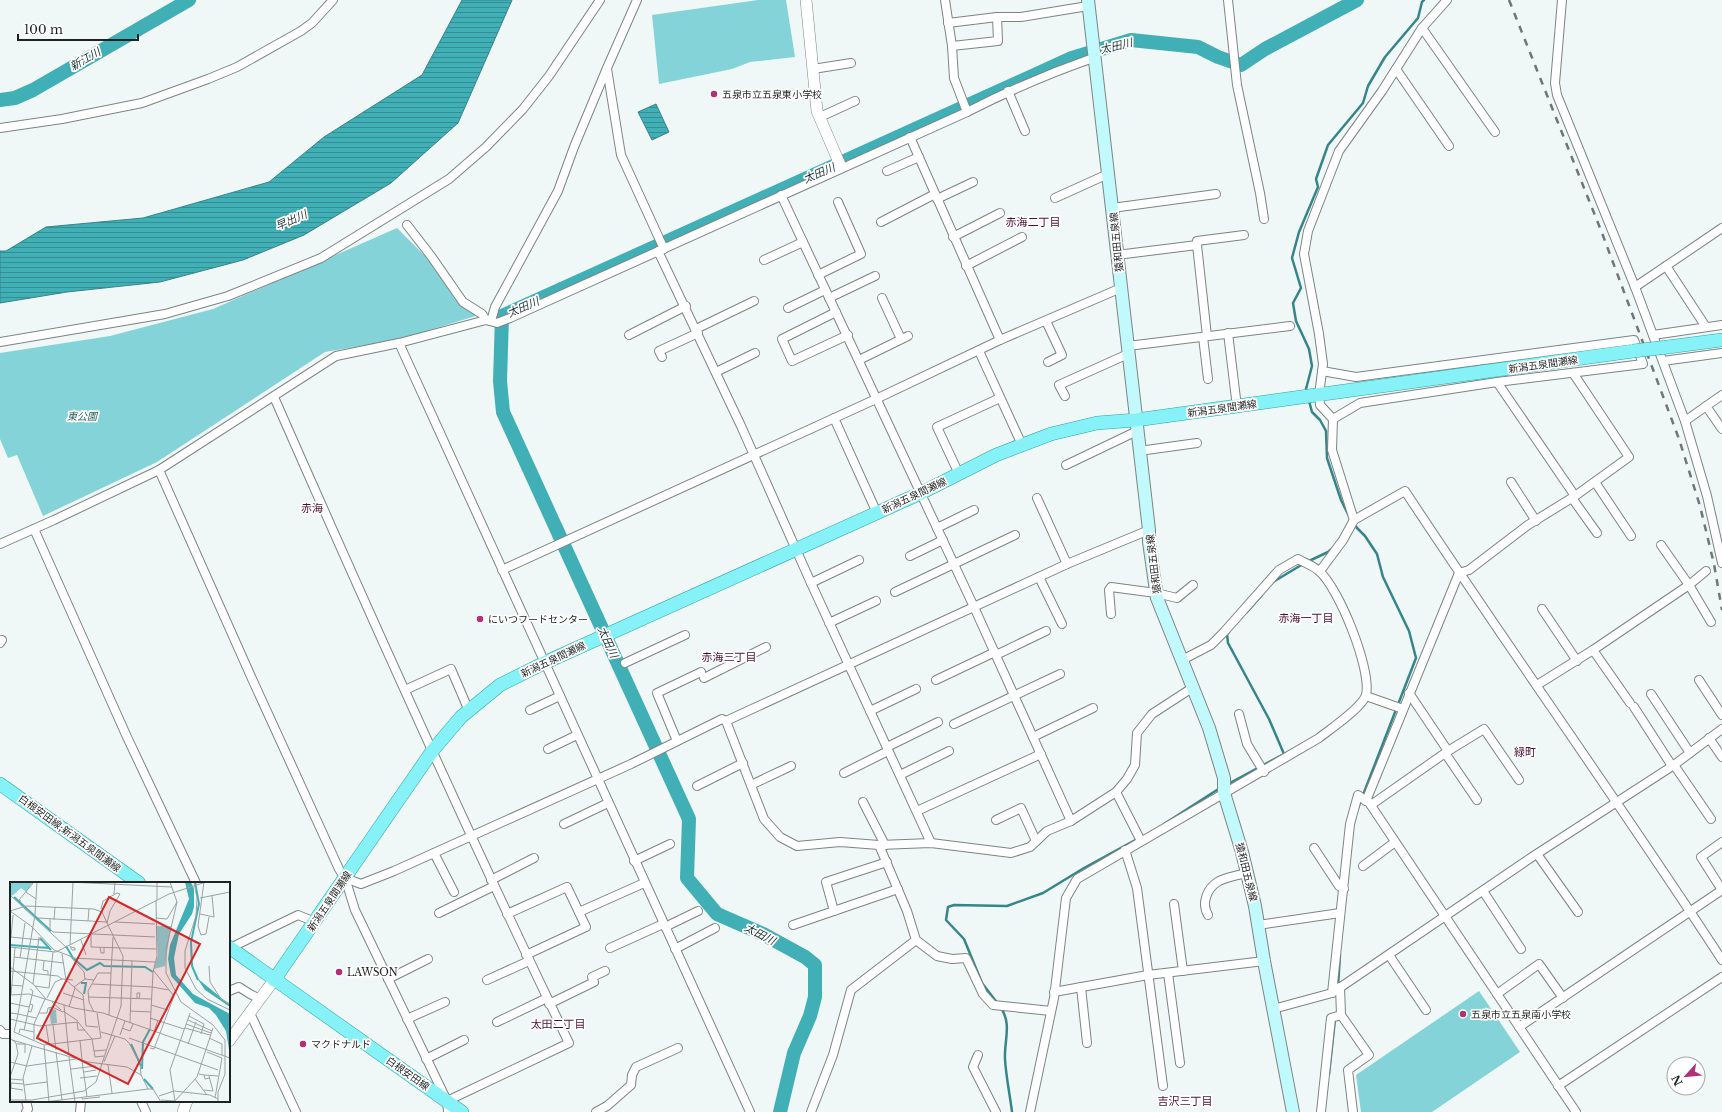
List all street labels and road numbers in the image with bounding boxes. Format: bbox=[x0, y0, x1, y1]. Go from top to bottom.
street label: 猿和田五泉線 bbox=[1107, 211, 1126, 272]
street label: 新潟五泉間瀬線 bbox=[1508, 353, 1579, 376]
street label: 新潟五泉間瀬線 bbox=[1187, 397, 1258, 420]
street label: 新潟五泉間瀬線 bbox=[880, 475, 949, 516]
street label: 猿和田五泉線 bbox=[1143, 533, 1164, 595]
street label: 新潟五泉間瀬線 bbox=[519, 639, 588, 680]
street label: 白根安田線;新潟五泉間瀬線 bbox=[16, 792, 123, 875]
street label: 猿和田五泉線 bbox=[1233, 841, 1260, 903]
street label: 新潟五泉間瀬線 bbox=[304, 869, 354, 934]
street label: 白根安田線 bbox=[384, 1054, 432, 1093]

